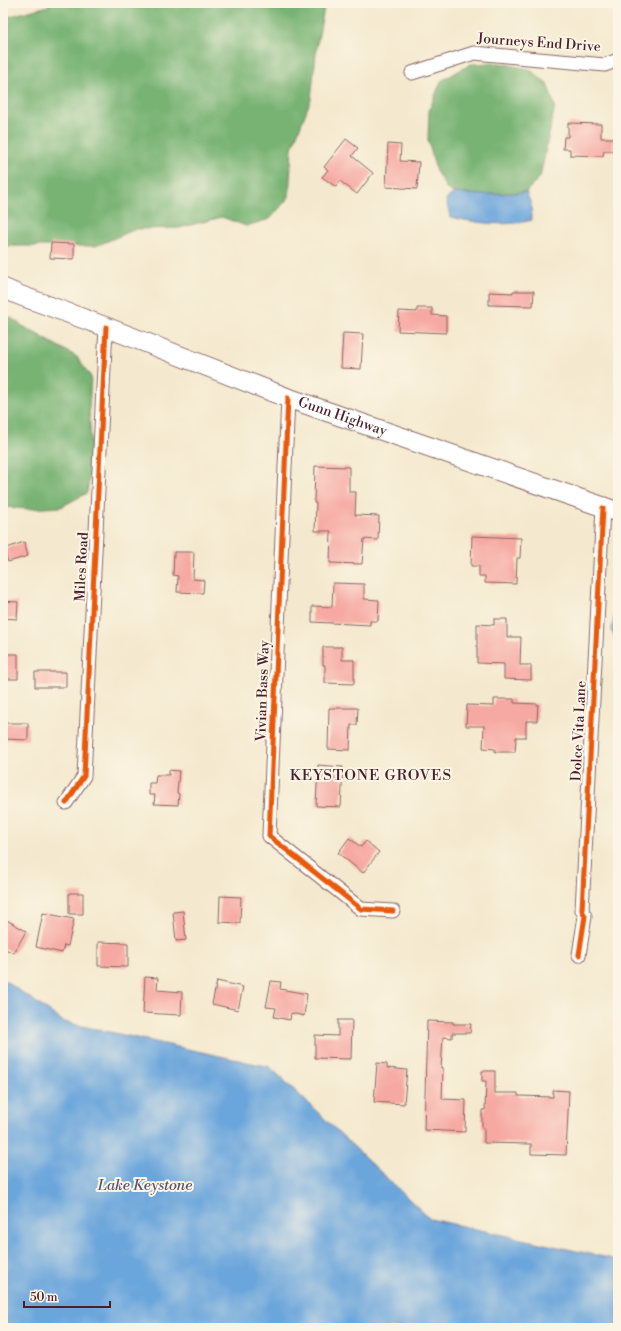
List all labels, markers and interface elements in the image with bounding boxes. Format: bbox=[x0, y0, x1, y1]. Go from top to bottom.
street label: Journeys End Drive bbox=[476, 30, 601, 56]
street label: Gunn Highway bbox=[296, 393, 389, 440]
street label: Miles Road bbox=[71, 532, 93, 602]
street label: Vivian Bass Way bbox=[252, 640, 274, 743]
street label: Dolce Vita Lane bbox=[567, 680, 591, 782]
district label: KEYSTONE GROVES bbox=[290, 766, 452, 785]
water label: Lake Keystone bbox=[97, 1176, 192, 1195]
scale bar bbox=[24, 1283, 110, 1309]
text: 50 m bbox=[30, 1290, 58, 1305]

